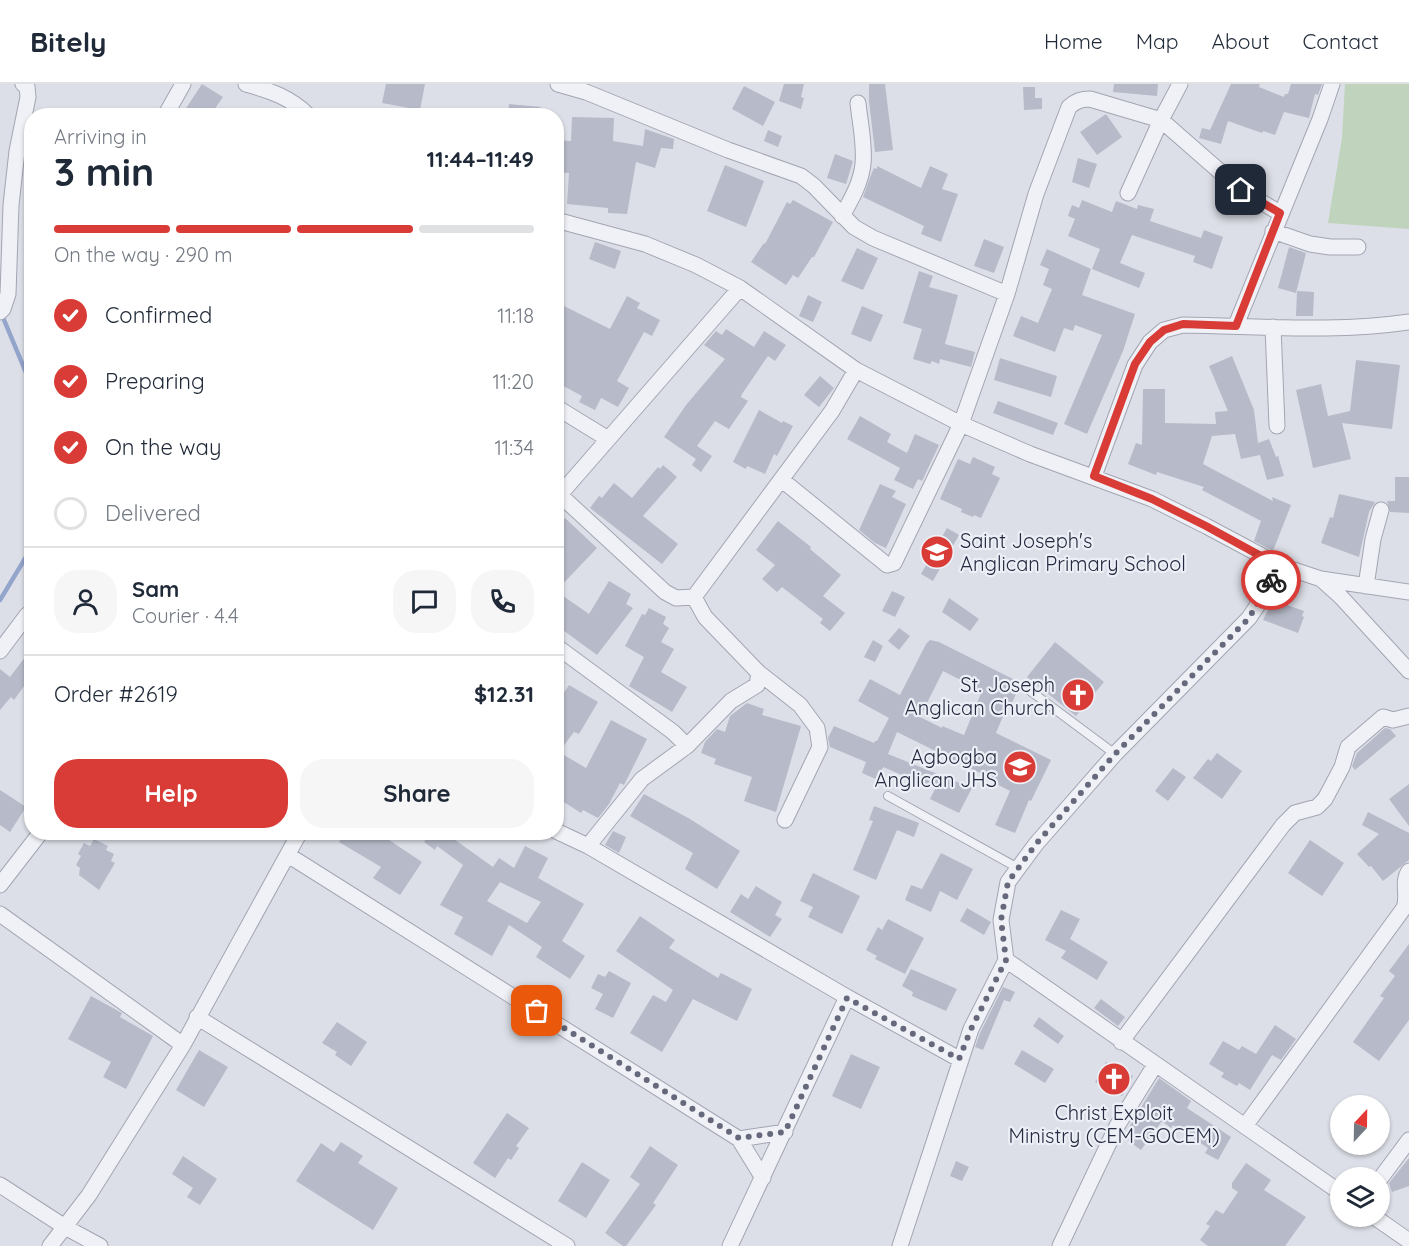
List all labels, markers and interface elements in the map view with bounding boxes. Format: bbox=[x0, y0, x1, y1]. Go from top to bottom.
text: Bitely bbox=[30, 24, 106, 59]
text: Home bbox=[1044, 28, 1103, 54]
text: Map bbox=[1136, 28, 1179, 54]
text: About bbox=[1212, 28, 1270, 54]
text: Contact bbox=[1303, 28, 1379, 54]
text: Arriving in bbox=[54, 124, 147, 149]
text: 11:44–11:49 bbox=[426, 145, 534, 173]
text: 3 min bbox=[54, 147, 154, 196]
pin bbox=[1215, 164, 1266, 215]
icon: home bbox=[1224, 173, 1257, 206]
text: On the way · 290 m bbox=[54, 242, 233, 267]
icon: check bbox=[54, 299, 87, 332]
text: Confirmed bbox=[105, 301, 212, 329]
text: 11:18 bbox=[497, 303, 534, 328]
icon: check bbox=[54, 365, 87, 398]
text: Preparing bbox=[105, 367, 205, 395]
text: 11:20 bbox=[492, 369, 534, 394]
icon: check bbox=[54, 431, 87, 464]
text: On the way bbox=[105, 433, 221, 461]
text: 11:34 bbox=[494, 435, 534, 460]
text: Delivered bbox=[105, 499, 201, 527]
place label: Saint Joseph's Anglican Primary School bbox=[960, 528, 1186, 576]
school or university icon: Saint Joseph's Anglican Primary School bbox=[919, 534, 955, 570]
courier bbox=[1241, 550, 1301, 610]
icon: bike bbox=[1255, 564, 1288, 597]
button: person bbox=[54, 570, 117, 633]
button: chat bbox=[393, 570, 456, 633]
button: phone bbox=[471, 570, 534, 633]
text: Sam bbox=[132, 575, 179, 603]
text: Courier · 4.4 bbox=[132, 603, 238, 628]
place label: St. Joseph Anglican Church bbox=[905, 672, 1055, 720]
church icon: St. Joseph Anglican Church bbox=[1060, 677, 1096, 713]
text: Order #2619 bbox=[54, 680, 178, 708]
text: $12.31 bbox=[474, 680, 534, 708]
place label: Agbogba Anglican JHS bbox=[875, 744, 997, 792]
school or university icon: Agbogba Anglican JHS bbox=[1002, 749, 1038, 785]
button: Help bbox=[54, 759, 288, 828]
button: Share bbox=[300, 759, 534, 828]
pin bbox=[511, 985, 562, 1036]
icon: bag bbox=[520, 994, 553, 1027]
church icon: Christ Exploit Ministry (CEM-GOCEM) bbox=[1096, 1061, 1132, 1097]
north arrow bbox=[1330, 1095, 1390, 1155]
map controls bbox=[1330, 1095, 1390, 1227]
place label: Christ Exploit Ministry (CEM-GOCEM) bbox=[1008, 1100, 1220, 1148]
button: layers bbox=[1330, 1167, 1390, 1227]

